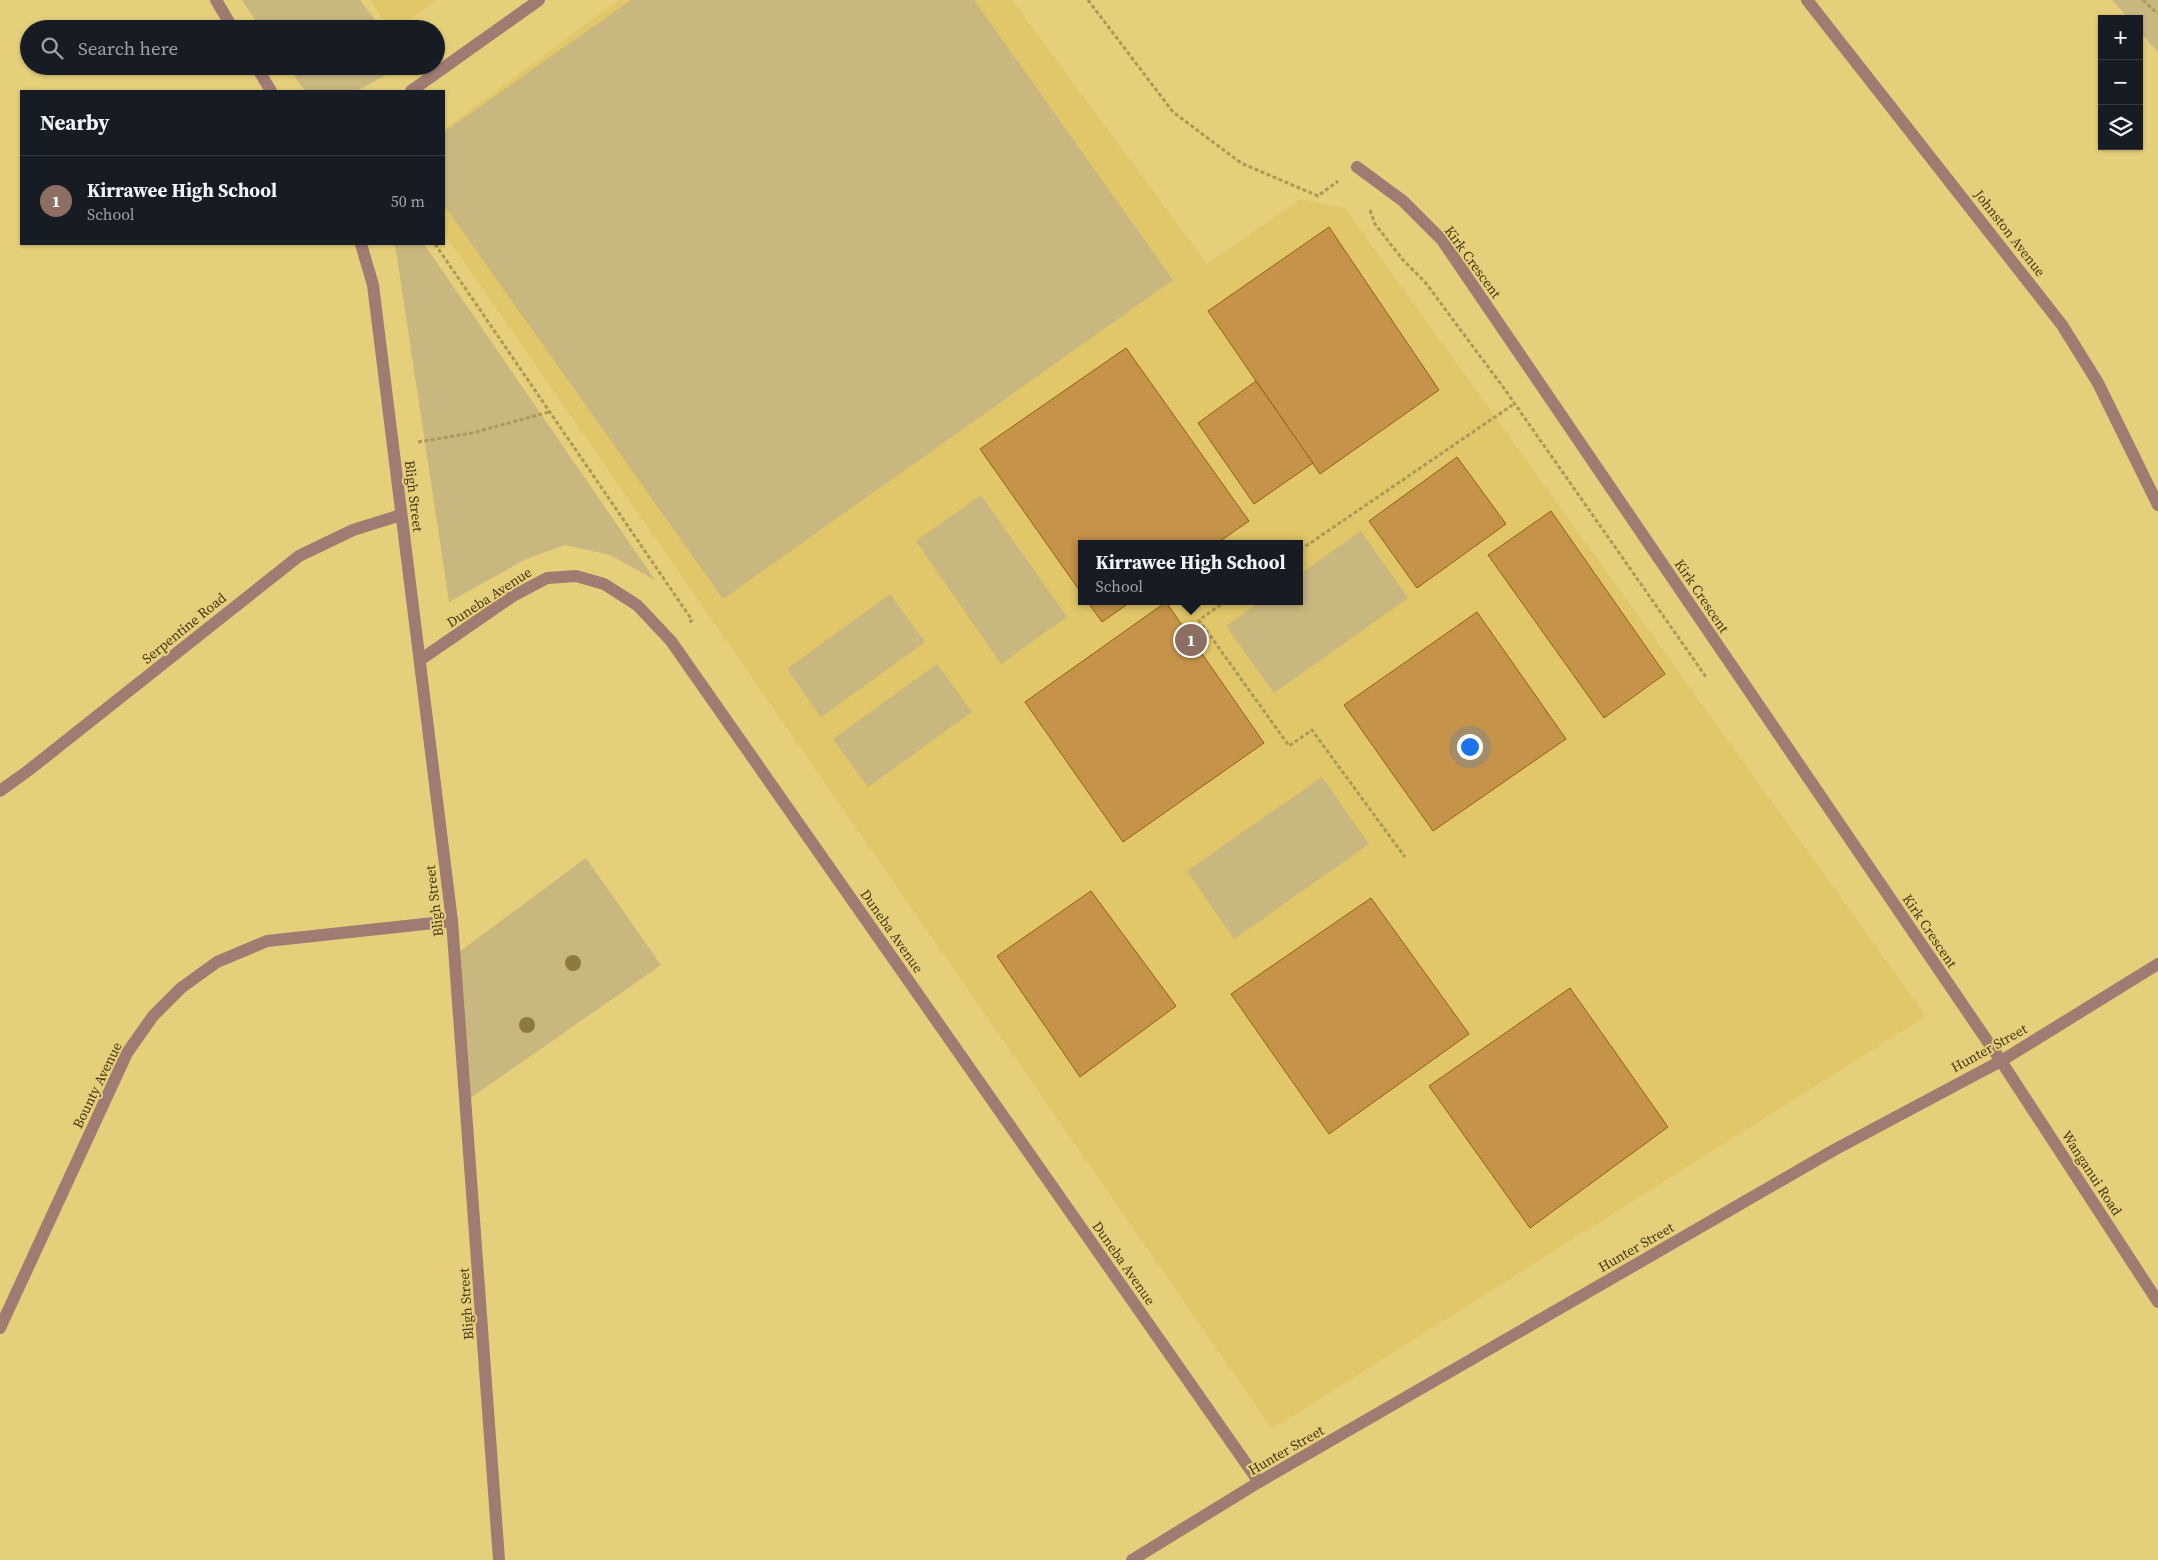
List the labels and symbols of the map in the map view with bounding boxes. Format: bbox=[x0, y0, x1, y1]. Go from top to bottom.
street label: Johnston Avenue bbox=[1969, 185, 2050, 281]
street label: Kirk Crescent bbox=[1440, 222, 1506, 303]
street label: Bligh Street bbox=[400, 459, 428, 533]
street label: Kirk Crescent bbox=[1670, 555, 1734, 637]
street label: Duneba Avenue bbox=[442, 562, 536, 632]
street label: Serpentine Road bbox=[138, 588, 230, 668]
pin: 1 bbox=[1175, 621, 1207, 659]
your location bbox=[1457, 734, 1483, 760]
street label: Bligh Street bbox=[420, 864, 448, 938]
street label: Duneba Avenue bbox=[856, 885, 928, 977]
street label: Kirk Crescent bbox=[1898, 890, 1962, 972]
street label: Hunter Street bbox=[1947, 1019, 2031, 1077]
street label: Bounty Avenue bbox=[67, 1038, 127, 1132]
street label: Wanganui Road bbox=[2057, 1127, 2127, 1220]
street label: Duneba Avenue bbox=[1088, 1217, 1160, 1309]
street label: Hunter Street bbox=[1594, 1217, 1678, 1277]
street label: Bligh Street bbox=[453, 1267, 478, 1341]
street label: Hunter Street bbox=[1244, 1420, 1328, 1480]

